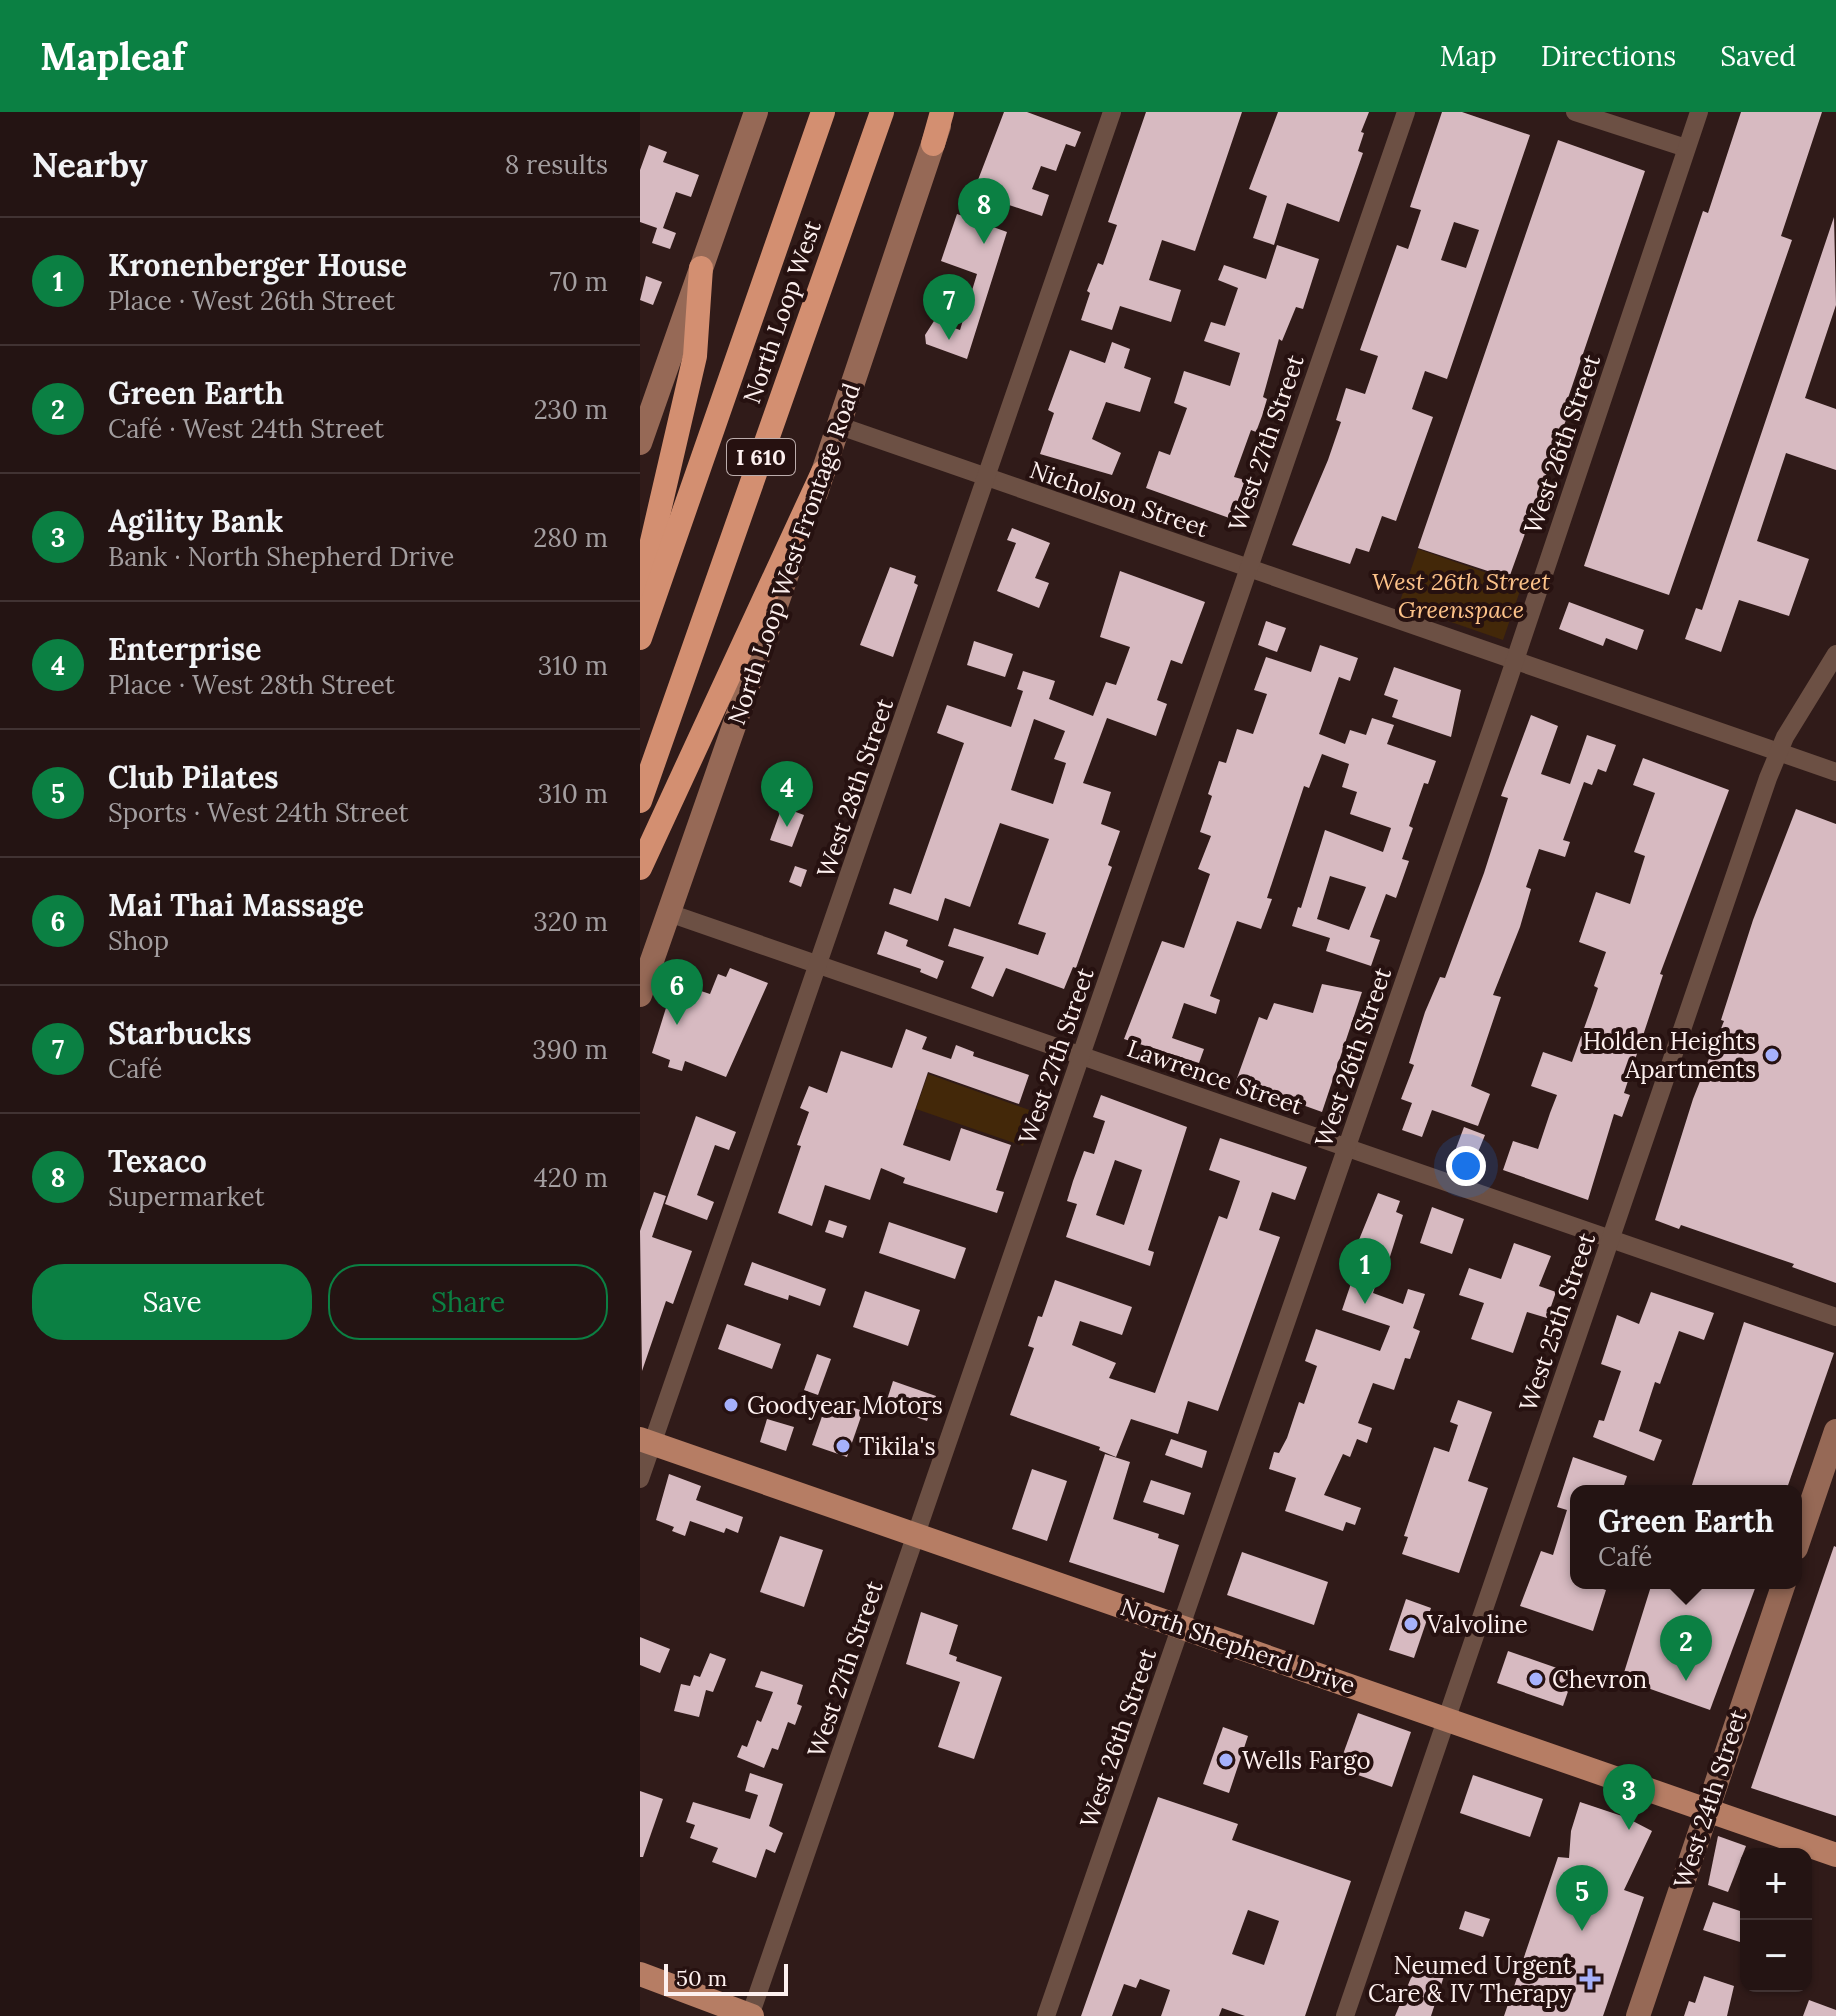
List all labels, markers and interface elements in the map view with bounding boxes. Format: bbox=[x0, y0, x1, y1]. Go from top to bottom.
text: Mapleaf bbox=[40, 32, 185, 80]
text: Map bbox=[1440, 38, 1497, 74]
text: Directions bbox=[1541, 38, 1676, 74]
text: Saved bbox=[1720, 38, 1796, 74]
text: Nearby bbox=[32, 143, 148, 186]
text: 8 results bbox=[505, 148, 608, 181]
pin: 8 bbox=[958, 178, 1010, 244]
street label: North Loop West bbox=[736, 216, 828, 408]
text: Kronenberger House bbox=[108, 246, 407, 284]
text: 1 bbox=[53, 265, 63, 298]
text: 70 m bbox=[550, 265, 608, 298]
pin: 7 bbox=[923, 274, 975, 340]
text: Place · West 26th Street bbox=[108, 284, 395, 317]
street label: West 27th Street bbox=[1221, 350, 1311, 535]
street label: West 26th Street bbox=[1517, 350, 1607, 538]
text: Green Earth bbox=[108, 374, 284, 412]
street label: North Loop West Frontage Road bbox=[721, 379, 867, 729]
text: 2 bbox=[51, 393, 65, 426]
text: 230 m bbox=[534, 393, 608, 426]
text: Café · West 24th Street bbox=[108, 412, 384, 445]
road number: I 610 bbox=[727, 439, 795, 475]
street label: Nicholson Street bbox=[1026, 454, 1213, 544]
text: Agility Bank bbox=[108, 502, 283, 540]
text: 3 bbox=[51, 521, 65, 554]
text: 280 m bbox=[533, 521, 608, 554]
text: Bank · North Shepherd Drive bbox=[108, 540, 454, 573]
park label: West 26th Street Greenspace bbox=[1372, 566, 1550, 625]
text: Enterprise bbox=[108, 630, 261, 668]
text: 4 bbox=[51, 649, 65, 682]
text: 310 m bbox=[538, 649, 608, 682]
text: Place · West 28th Street bbox=[108, 668, 395, 701]
street label: West 28th Street bbox=[810, 694, 900, 881]
text: Club Pilates bbox=[108, 758, 279, 796]
pin: 4 bbox=[761, 761, 813, 827]
text: 5 bbox=[51, 777, 65, 810]
text: 310 m bbox=[538, 777, 608, 810]
text: Sports · West 24th Street bbox=[108, 796, 409, 829]
text: Mai Thai Massage bbox=[108, 886, 364, 924]
text: 6 bbox=[51, 905, 65, 938]
text: 320 m bbox=[533, 905, 608, 938]
text: Shop bbox=[108, 924, 169, 957]
pin: 6 bbox=[651, 959, 703, 1025]
street label: West 27th Street bbox=[1011, 963, 1101, 1148]
street label: West 26th Street bbox=[1308, 963, 1398, 1151]
text: Starbucks bbox=[108, 1014, 252, 1052]
place label: Holden Heights Apartments bbox=[1583, 1026, 1756, 1085]
street label: Lawrence Street bbox=[1123, 1032, 1307, 1122]
text: 7 bbox=[52, 1033, 64, 1066]
text: 390 m bbox=[532, 1033, 608, 1066]
marker: Holden Heights Apartments bbox=[1763, 1046, 1781, 1064]
text: Café bbox=[108, 1052, 162, 1085]
text: Texaco bbox=[108, 1142, 207, 1180]
your location bbox=[1446, 1146, 1486, 1186]
text: 8 bbox=[51, 1161, 65, 1194]
text: 420 m bbox=[534, 1161, 608, 1194]
text: Supermarket bbox=[108, 1180, 265, 1213]
street label: West 25th Street bbox=[1512, 1228, 1602, 1415]
pin: 1 bbox=[1339, 1238, 1391, 1304]
button: Save bbox=[32, 1264, 312, 1340]
button: Share bbox=[328, 1264, 608, 1340]
place label: Goodyear Motors bbox=[747, 1390, 943, 1421]
marker: Goodyear Motors bbox=[722, 1396, 740, 1414]
place label: Tikila's bbox=[859, 1431, 936, 1462]
marker: Tikila's bbox=[834, 1437, 852, 1455]
popup bbox=[1570, 1485, 1802, 1589]
text: Green Earth bbox=[1598, 1502, 1774, 1540]
text: Café bbox=[1598, 1540, 1652, 1573]
street label: West 27th Street bbox=[800, 1576, 890, 1761]
street label: North Shepherd Drive bbox=[1117, 1591, 1359, 1701]
place label: Valvoline bbox=[1426, 1609, 1528, 1640]
marker: Valvoline bbox=[1402, 1615, 1420, 1633]
pin: 2 bbox=[1660, 1615, 1712, 1681]
street label: West 26th Street bbox=[1073, 1644, 1163, 1832]
place label: Chevron bbox=[1552, 1664, 1647, 1695]
marker: Chevron bbox=[1527, 1670, 1545, 1688]
street label: West 24th Street bbox=[1667, 1705, 1754, 1892]
place label: Wells Fargo bbox=[1242, 1745, 1370, 1776]
marker: Wells Fargo bbox=[1217, 1751, 1235, 1769]
pin: 3 bbox=[1603, 1764, 1655, 1830]
map controls bbox=[1740, 1848, 1812, 1992]
button: + bbox=[1740, 1848, 1812, 1920]
pin: 5 bbox=[1556, 1865, 1608, 1931]
button: − bbox=[1740, 1920, 1812, 1992]
place label: Neumed Urgent Care & IV Therapy bbox=[1368, 1950, 1573, 2009]
scale bar bbox=[664, 1960, 788, 1996]
text: 50 m bbox=[676, 1964, 727, 1992]
marker: Neumed Urgent Care & IV Therapy bbox=[1579, 1968, 1601, 1990]

